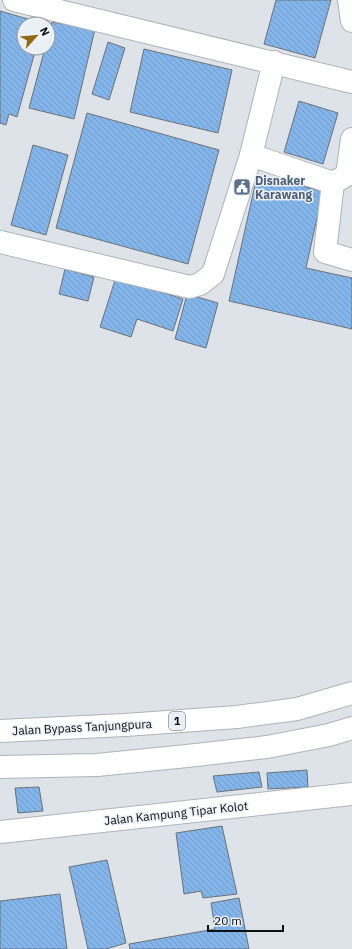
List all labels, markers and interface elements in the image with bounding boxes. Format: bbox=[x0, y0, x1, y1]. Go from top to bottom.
north arrow bbox=[16, 16, 56, 56]
text: N bbox=[37, 25, 53, 38]
place label: Disnaker Karawang bbox=[255, 173, 312, 202]
public building icon: Disnaker Karawang bbox=[232, 177, 252, 197]
road number: 1 bbox=[169, 712, 185, 730]
street label: Jalan Bypass Tanjungpura bbox=[12, 716, 153, 738]
street label: Jalan Kampung Tipar Kolot bbox=[103, 798, 249, 828]
scale bar bbox=[208, 907, 283, 933]
text: 20 m bbox=[214, 913, 242, 928]

